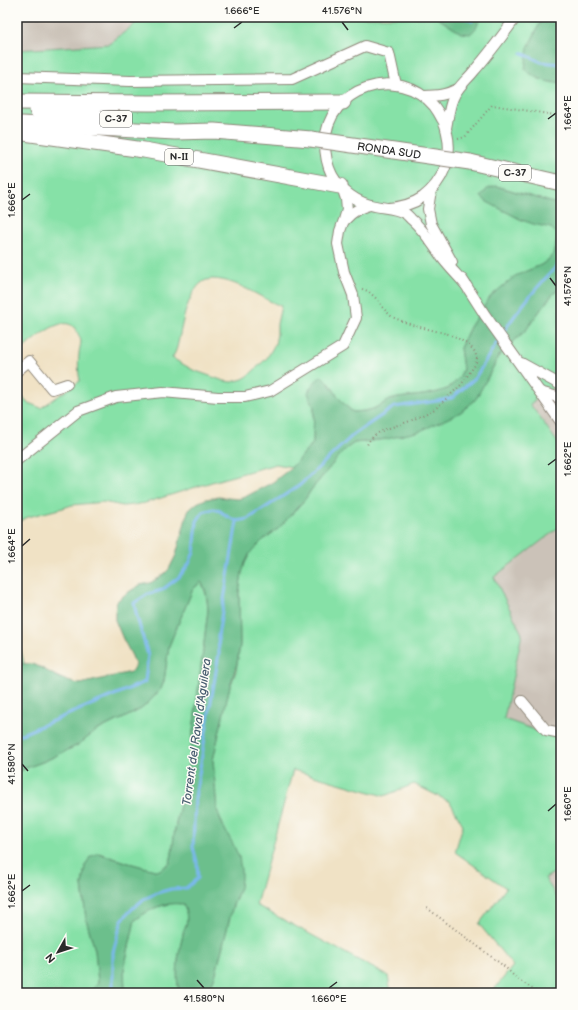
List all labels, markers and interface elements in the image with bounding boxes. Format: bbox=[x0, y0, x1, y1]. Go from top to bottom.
text: 1.666°E bbox=[224, 5, 260, 17]
text: 41.576°N bbox=[322, 5, 362, 17]
text: 1.664°E bbox=[562, 95, 574, 130]
road number: C-37 bbox=[100, 111, 132, 127]
street label: RONDA SUD bbox=[356, 139, 422, 161]
road number: N-II bbox=[165, 149, 193, 165]
road number: C-37 bbox=[499, 165, 531, 181]
text: 1.666°E bbox=[6, 182, 18, 218]
text: 41.576°N bbox=[562, 266, 574, 306]
text: 1.662°E bbox=[562, 441, 574, 476]
text: 1.664°E bbox=[6, 528, 18, 563]
water label: Torrent del Raval d'Aguilera bbox=[179, 657, 215, 807]
text: 41.580°N bbox=[6, 743, 18, 785]
text: 1.660°E bbox=[562, 786, 574, 822]
text: 1.662°E bbox=[6, 873, 18, 908]
north arrow bbox=[38, 932, 78, 972]
text: N bbox=[43, 951, 58, 965]
text: 41.580°N bbox=[183, 993, 225, 1005]
text: 1.660°E bbox=[311, 993, 347, 1005]

